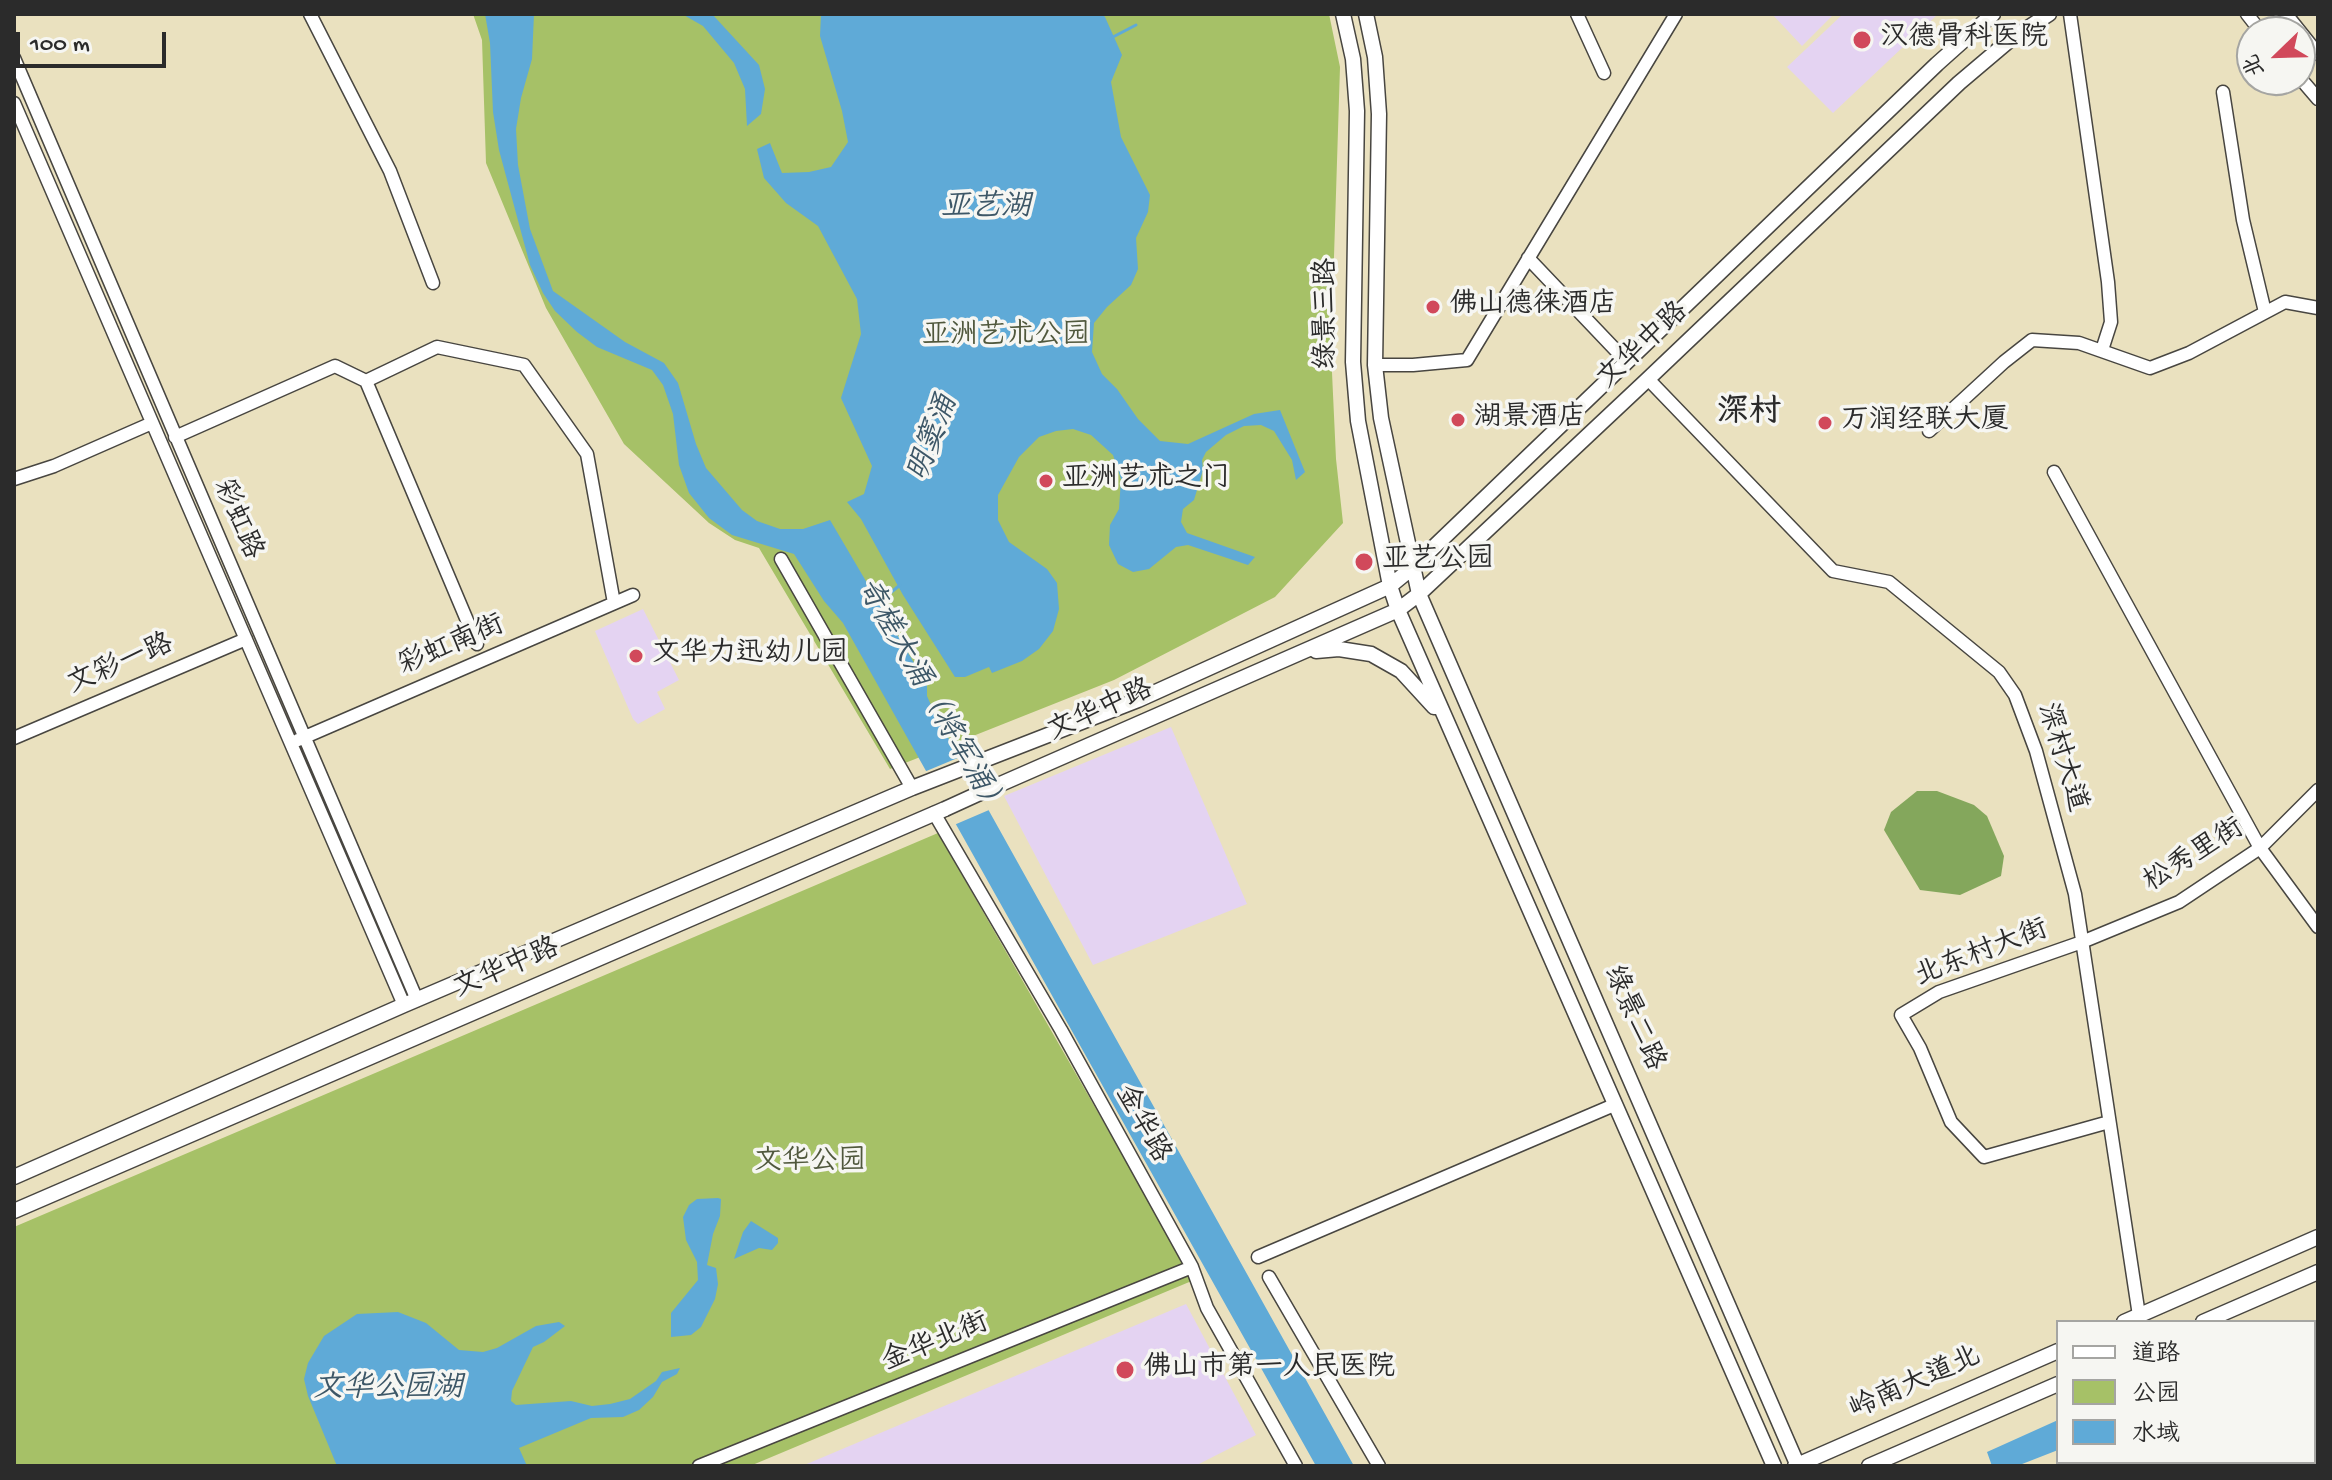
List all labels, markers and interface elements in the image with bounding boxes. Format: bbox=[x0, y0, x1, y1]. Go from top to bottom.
scale bar bbox=[20, 16, 170, 66]
north arrow bbox=[2236, 16, 2316, 96]
place label: 汉德骨科医院 bbox=[1880, 23, 2048, 57]
marker: 汉德骨科医院 bbox=[1851, 29, 1873, 51]
text: 100 m bbox=[30, 31, 90, 60]
text: 北 bbox=[2239, 49, 2272, 80]
water label: 亚艺湖 bbox=[941, 191, 1031, 227]
street label: 绿景三路 bbox=[1312, 258, 1346, 370]
place label: 佛山德徕酒店 bbox=[1449, 290, 1617, 324]
street label: 文华中路 bbox=[1592, 297, 1696, 397]
marker: 佛山德徕酒店 bbox=[1424, 298, 1442, 316]
park label: 亚洲艺术公园 bbox=[922, 321, 1090, 355]
water label: 明窦涌 bbox=[902, 391, 968, 487]
district label: 深村 bbox=[1717, 396, 1781, 434]
place label: 湖景酒店 bbox=[1474, 403, 1586, 437]
place label: 万润经联大厦 bbox=[1841, 406, 2009, 440]
marker: 湖景酒店 bbox=[1449, 411, 1467, 429]
marker: 万润经联大厦 bbox=[1816, 414, 1834, 432]
place label: 亚洲艺术之门 bbox=[1062, 464, 1230, 498]
marker: 亚洲艺术之门 bbox=[1037, 472, 1055, 490]
street label: 彩虹路 bbox=[204, 475, 268, 565]
place label: 亚艺公园 bbox=[1382, 545, 1494, 579]
marker: 亚艺公园 bbox=[1353, 551, 1375, 573]
water label: 奇槎大涌（将军涌） bbox=[846, 573, 1012, 825]
street label: 彩虹南街 bbox=[394, 610, 510, 684]
street label: 文彩一路 bbox=[63, 629, 179, 703]
place label: 文华力迅幼儿园 bbox=[652, 639, 848, 673]
marker: 文华力迅幼儿园 bbox=[627, 647, 645, 665]
street label: 文华中路 bbox=[1043, 674, 1159, 750]
street label: 深村大道 bbox=[2028, 700, 2092, 816]
street label: 松秀里街 bbox=[2139, 813, 2251, 901]
street label: 北东村大街 bbox=[1911, 914, 2053, 996]
street label: 文华中路 bbox=[449, 933, 565, 1007]
street label: 绿景二路 bbox=[1594, 961, 1670, 1077]
street label: 金华路 bbox=[1106, 1080, 1176, 1170]
park label: 文华公园 bbox=[754, 1147, 866, 1181]
street label: 金华北街 bbox=[878, 1307, 994, 1381]
legend bbox=[2056, 1320, 2316, 1464]
street label: 岭南大道北 bbox=[1845, 1341, 1987, 1429]
text: 道路 bbox=[2132, 1341, 2180, 1370]
place label: 佛山市第一人民医院 bbox=[1143, 1353, 1395, 1387]
marker: 佛山市第一人民医院 bbox=[1114, 1359, 1136, 1381]
water label: 文华公园湖 bbox=[313, 1372, 463, 1408]
text: 公园 bbox=[2132, 1381, 2180, 1410]
text: 水域 bbox=[2132, 1421, 2180, 1450]

